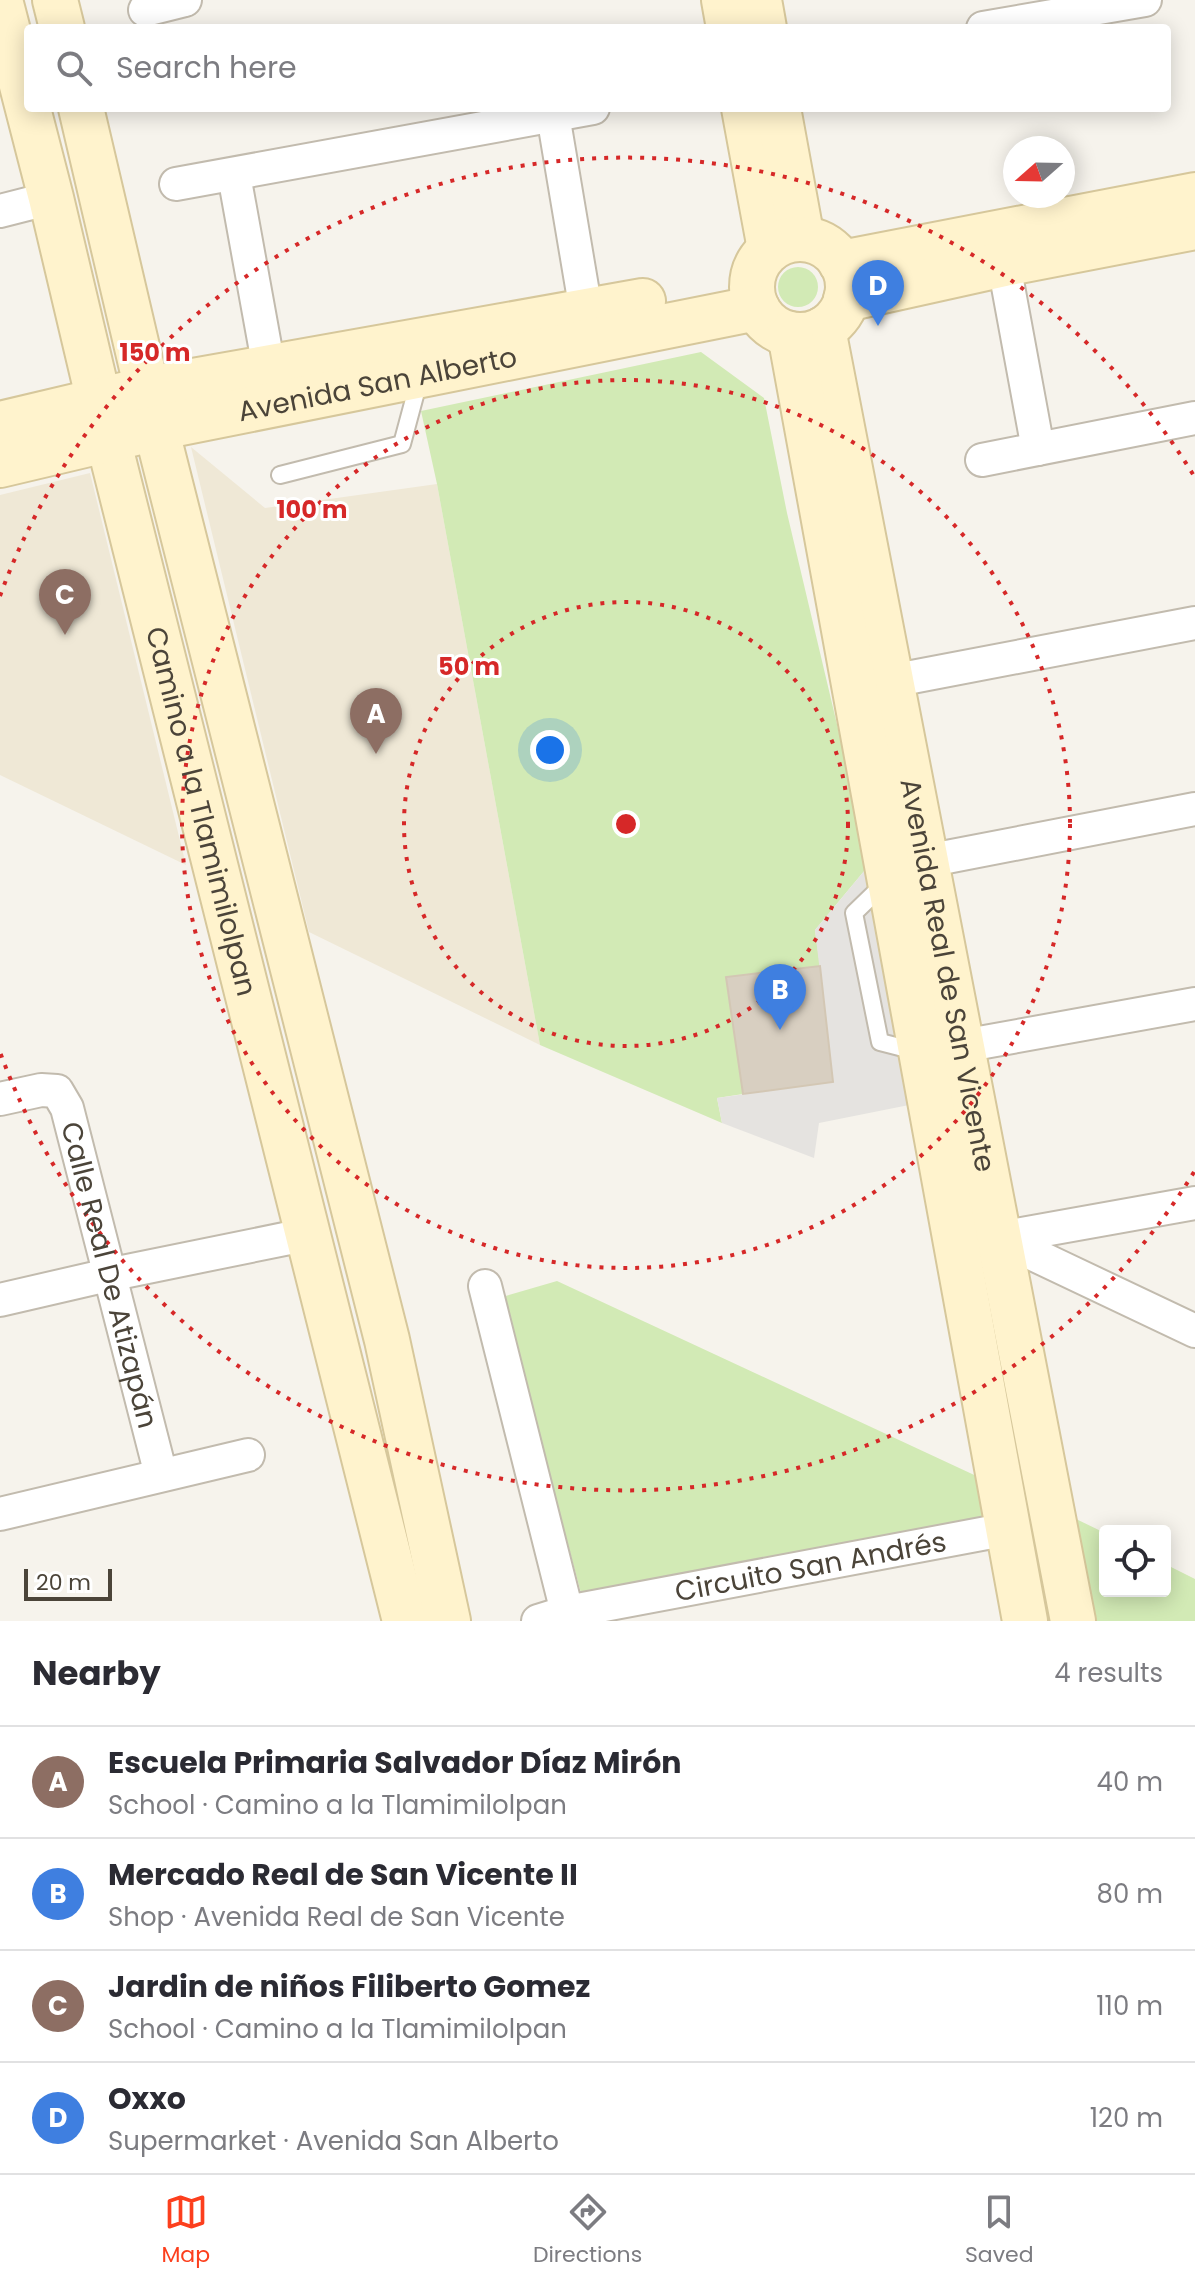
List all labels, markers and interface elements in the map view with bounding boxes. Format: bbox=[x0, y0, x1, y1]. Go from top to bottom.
search box bbox=[24, 24, 1171, 112]
icon: search bbox=[52, 46, 96, 90]
text: Search here bbox=[116, 46, 297, 89]
north arrow bbox=[1003, 136, 1075, 208]
pin: D bbox=[852, 260, 904, 326]
text: 150 m bbox=[120, 336, 190, 369]
street label: Avenida San Alberto bbox=[235, 337, 520, 431]
text: 100 m bbox=[277, 493, 347, 526]
pin: C bbox=[39, 569, 91, 635]
street label: Camino a la Tlamimilolpan bbox=[136, 623, 266, 1000]
text: 50 m bbox=[438, 650, 500, 683]
pin: A bbox=[350, 688, 402, 754]
your location bbox=[530, 730, 570, 770]
street label: Avenida Real de San Vicente bbox=[890, 775, 1005, 1175]
centre of rings bbox=[612, 810, 640, 838]
pin: B bbox=[754, 964, 806, 1030]
street label: Calle Real De Atizapán bbox=[51, 1118, 167, 1432]
street label: Circuito San Andrés bbox=[672, 1522, 949, 1611]
map controls bbox=[1099, 1525, 1171, 1597]
button: locate bbox=[1099, 1525, 1171, 1597]
scale bar bbox=[24, 1565, 112, 1601]
text: 20 m bbox=[36, 1567, 91, 1598]
text: Nearby bbox=[32, 1649, 161, 1697]
text: 4 results bbox=[1054, 1655, 1163, 1691]
text: Escuela Primaria Salvador Díaz Mirón bbox=[108, 1741, 681, 1784]
text: A bbox=[48, 1764, 68, 1800]
text: 40 m bbox=[1097, 1764, 1163, 1800]
text: School · Camino a la Tlamimilolpan bbox=[108, 1787, 567, 1823]
text: Mercado Real de San Vicente II bbox=[108, 1853, 578, 1896]
text: B bbox=[49, 1876, 67, 1912]
text: 80 m bbox=[1097, 1876, 1163, 1912]
text: Shop · Avenida Real de San Vicente bbox=[108, 1899, 565, 1935]
text: Jardin de niños Filiberto Gomez bbox=[108, 1965, 590, 2008]
text: C bbox=[48, 1988, 68, 2024]
text: 110 m bbox=[1096, 1988, 1163, 2024]
text: School · Camino a la Tlamimilolpan bbox=[108, 2011, 567, 2047]
text: Oxxo bbox=[108, 2077, 186, 2120]
text: D bbox=[49, 2100, 67, 2136]
text: 120 m bbox=[1090, 2100, 1163, 2136]
text: Supermarket · Avenida San Alberto bbox=[108, 2123, 559, 2159]
tab: Map bbox=[161, 2190, 210, 2271]
tab: Directions bbox=[533, 2190, 642, 2271]
tab: Saved bbox=[965, 2190, 1034, 2271]

